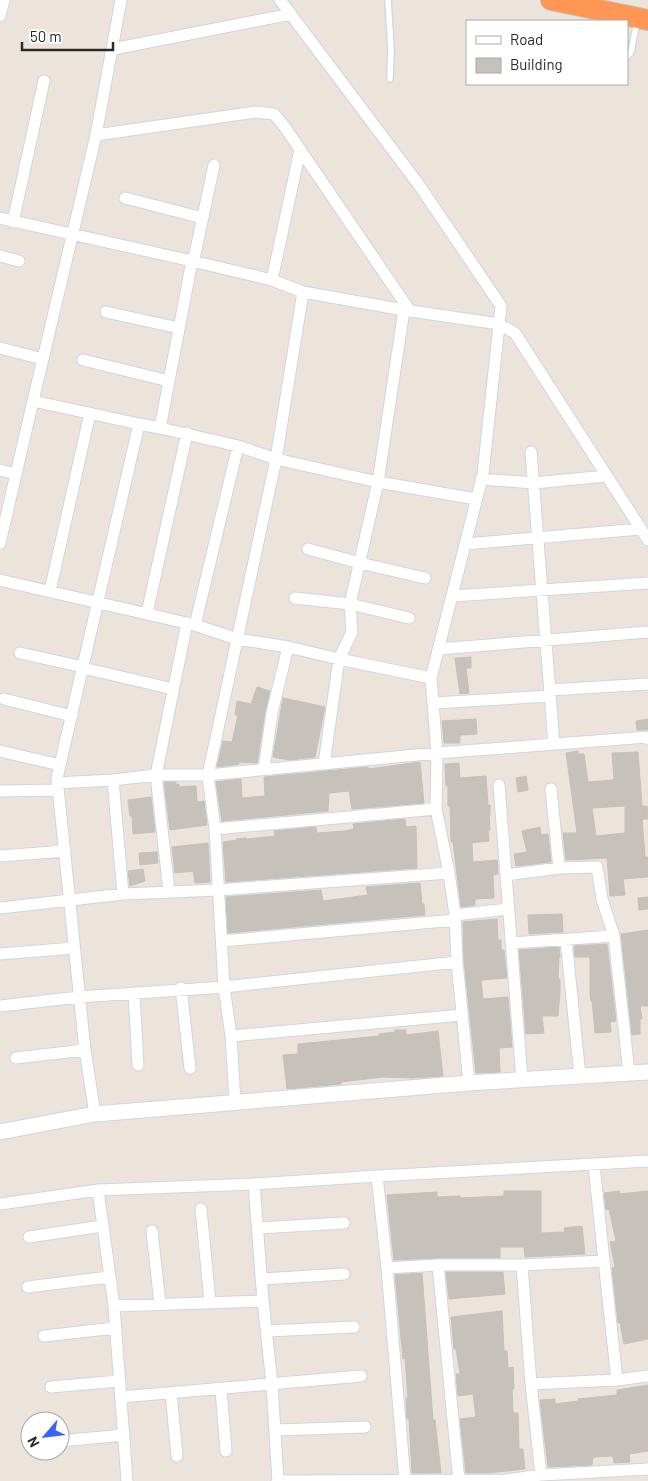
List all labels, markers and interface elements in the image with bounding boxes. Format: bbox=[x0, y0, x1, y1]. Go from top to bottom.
scale bar bbox=[22, 20, 114, 52]
legend bbox=[466, 20, 628, 85]
text: 50 m bbox=[30, 27, 62, 45]
text: Road bbox=[510, 30, 543, 48]
text: Building bbox=[510, 55, 563, 73]
north arrow bbox=[20, 1411, 70, 1461]
text: N bbox=[23, 1434, 43, 1450]

